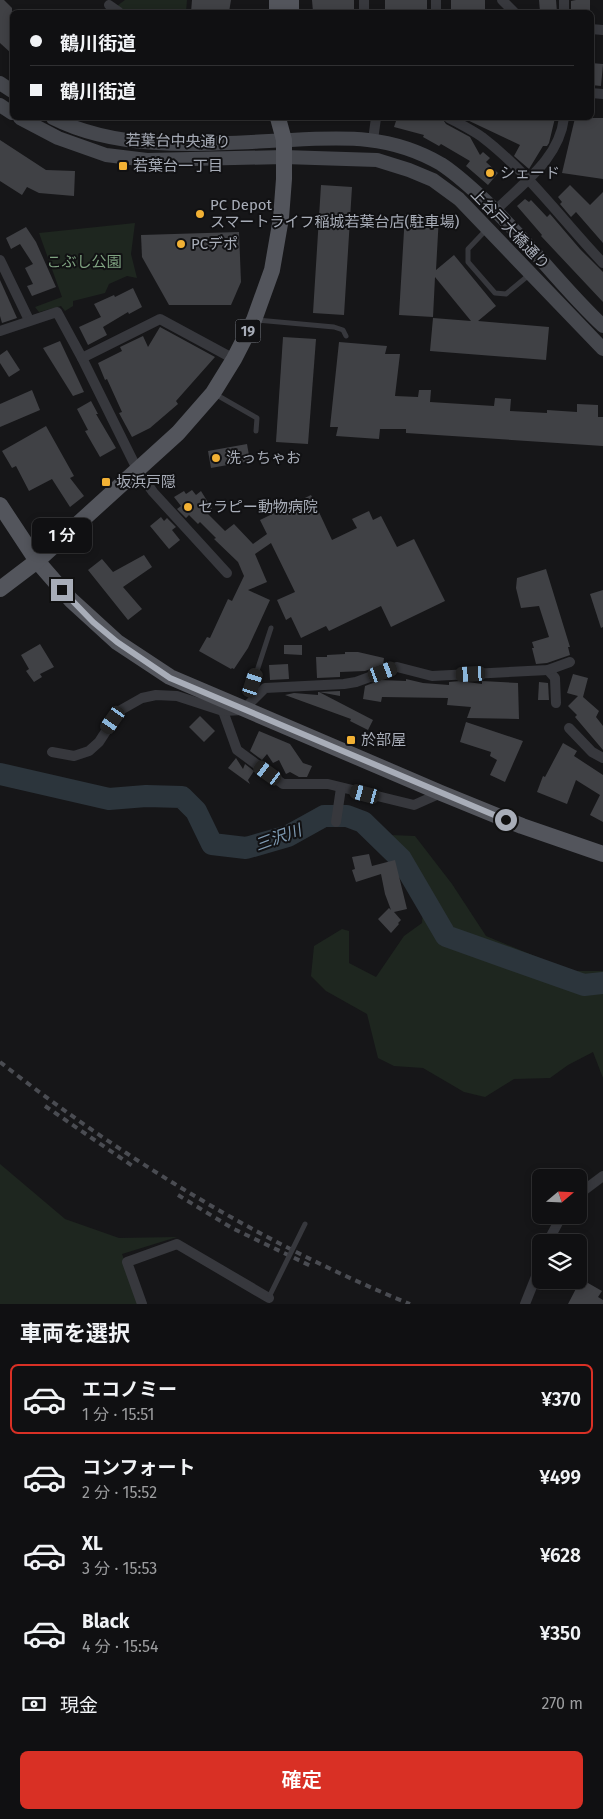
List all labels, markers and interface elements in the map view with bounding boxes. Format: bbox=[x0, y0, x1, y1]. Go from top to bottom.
text: 鶴川街道 bbox=[60, 32, 136, 55]
text: 鶴川街道 bbox=[60, 80, 136, 103]
street label: 若葉台中央通り bbox=[125, 131, 231, 151]
place label: 若葉台一丁目 bbox=[133, 157, 223, 175]
marker: 若葉台一丁目 bbox=[117, 160, 129, 172]
place label: シェード bbox=[500, 164, 560, 182]
marker: シェード bbox=[484, 167, 496, 179]
street label: 上谷戸大橋通り bbox=[467, 185, 553, 273]
place label: PC Depot スマートライフ稲城若葉台店(駐車場) bbox=[210, 196, 459, 231]
marker: PC Depot スマートライフ稲城若葉台店(駐車場) bbox=[194, 208, 206, 220]
place label: PCデポ bbox=[191, 235, 238, 253]
marker: PCデポ bbox=[175, 238, 187, 250]
park label: こぶし公園 bbox=[46, 253, 122, 271]
road number: 19 bbox=[236, 320, 260, 342]
place label: 洗っちゃお bbox=[226, 449, 301, 467]
marker: 洗っちゃお bbox=[210, 452, 222, 464]
place label: 坂浜戸隠 bbox=[116, 473, 176, 491]
marker: 坂浜戸隠 bbox=[100, 476, 112, 488]
place label: セラピー動物病院 bbox=[198, 498, 318, 516]
marker: セラピー動物病院 bbox=[182, 501, 194, 513]
callout: 1 分 bbox=[32, 518, 92, 552]
text: 1 分 bbox=[48, 526, 76, 545]
route end bbox=[51, 579, 73, 601]
car bbox=[366, 660, 399, 684]
car bbox=[241, 666, 264, 700]
car bbox=[455, 666, 486, 682]
car bbox=[98, 703, 127, 737]
place label: 於部屋 bbox=[361, 731, 406, 749]
marker: 於部屋 bbox=[345, 734, 357, 746]
car bbox=[251, 758, 284, 788]
car bbox=[348, 783, 381, 805]
route start bbox=[495, 809, 517, 831]
water label: 三沢川 bbox=[252, 820, 306, 855]
north arrow bbox=[532, 1169, 588, 1224]
map controls bbox=[532, 1169, 587, 1289]
button: layers bbox=[532, 1234, 587, 1289]
text: 車両を選択 bbox=[20, 1320, 130, 1347]
icon: car bbox=[22, 1377, 67, 1422]
text: エコノミー bbox=[82, 1378, 177, 1401]
text: ¥370 bbox=[541, 1388, 581, 1411]
text: 1 分 · 15:51 bbox=[82, 1405, 154, 1424]
icon: car bbox=[22, 1455, 67, 1500]
text: コンフォート bbox=[82, 1456, 195, 1479]
text: ¥499 bbox=[540, 1466, 581, 1489]
text: 2 分 · 15:52 bbox=[82, 1483, 157, 1502]
text: XL bbox=[82, 1532, 103, 1555]
icon: car bbox=[22, 1533, 67, 1578]
text: ¥628 bbox=[540, 1544, 581, 1567]
text: 3 分 · 15:53 bbox=[82, 1559, 157, 1578]
text: Black bbox=[82, 1610, 129, 1633]
icon: car bbox=[22, 1611, 67, 1656]
text: ¥350 bbox=[540, 1622, 581, 1645]
text: 4 分 · 15:54 bbox=[82, 1637, 158, 1656]
icon: cash bbox=[20, 1690, 48, 1718]
text: 現金 bbox=[60, 1694, 98, 1717]
text: 270 m bbox=[541, 1694, 583, 1713]
button: 確定 bbox=[20, 1751, 583, 1809]

